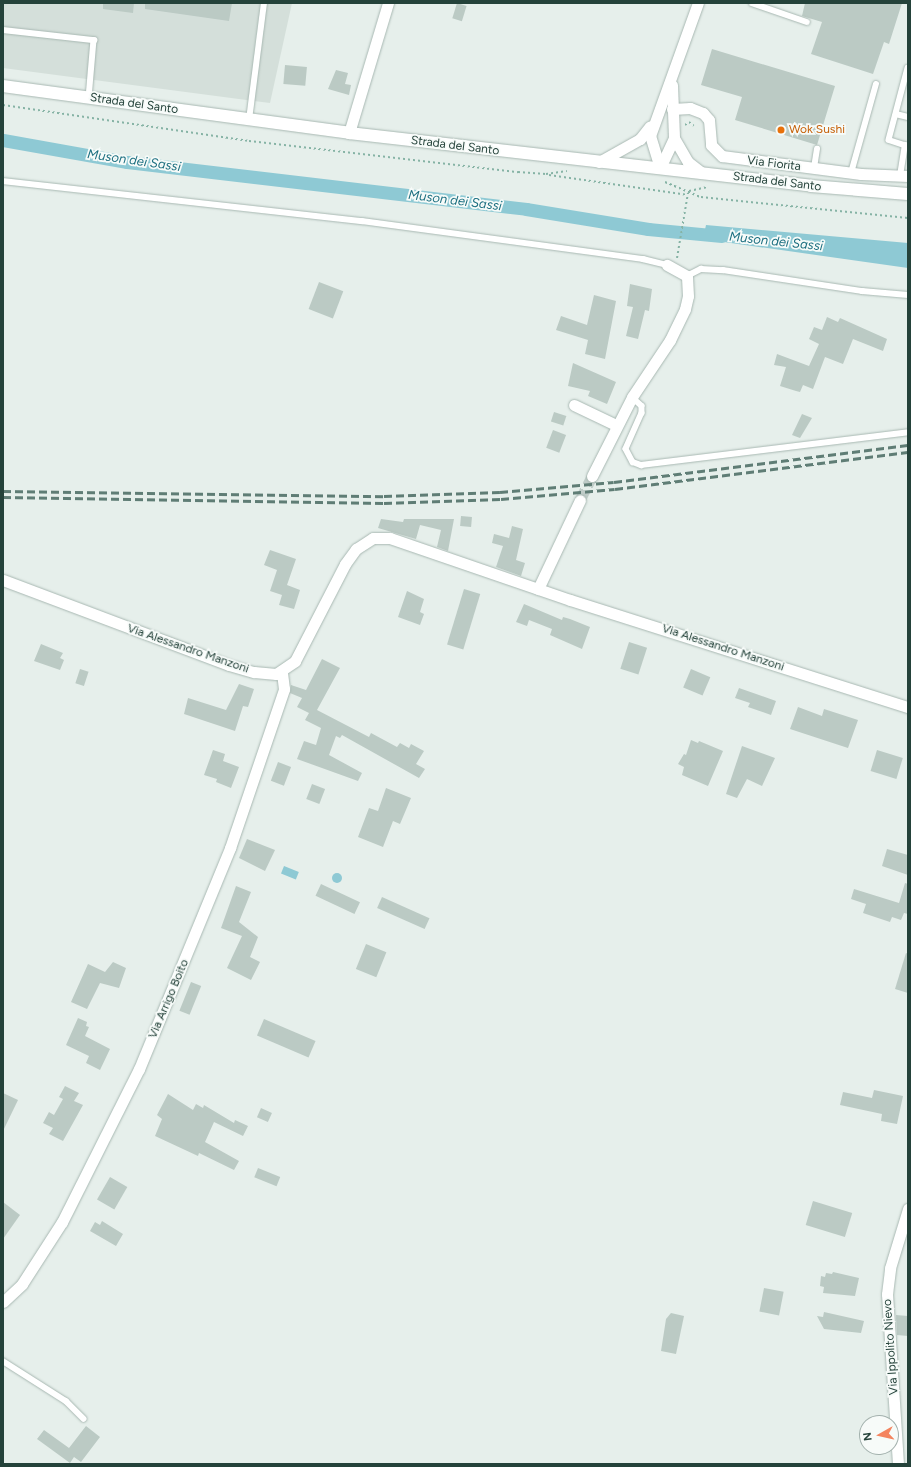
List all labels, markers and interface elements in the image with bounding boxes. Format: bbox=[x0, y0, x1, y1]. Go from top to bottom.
street label: Strada del Santo bbox=[89, 91, 179, 117]
place label: Wok Sushi bbox=[789, 123, 845, 137]
marker: Wok Sushi bbox=[776, 125, 786, 135]
street label: Strada del Santo bbox=[410, 133, 500, 159]
water label: Muson dei Sassi bbox=[86, 147, 182, 175]
street label: Via Fiorita bbox=[746, 154, 802, 174]
street label: Strada del Santo bbox=[732, 169, 822, 195]
water label: Muson dei Sassi bbox=[407, 188, 503, 214]
water label: Muson dei Sassi bbox=[728, 229, 824, 255]
street label: Via Alessandro Manzoni bbox=[125, 621, 251, 677]
street label: Via Alessandro Manzoni bbox=[660, 621, 786, 675]
street label: Via Arrigo Boito bbox=[146, 957, 192, 1041]
street label: Via Ippolito Nievo bbox=[880, 1299, 902, 1395]
north arrow bbox=[859, 1415, 899, 1455]
text: N bbox=[861, 1431, 875, 1442]

